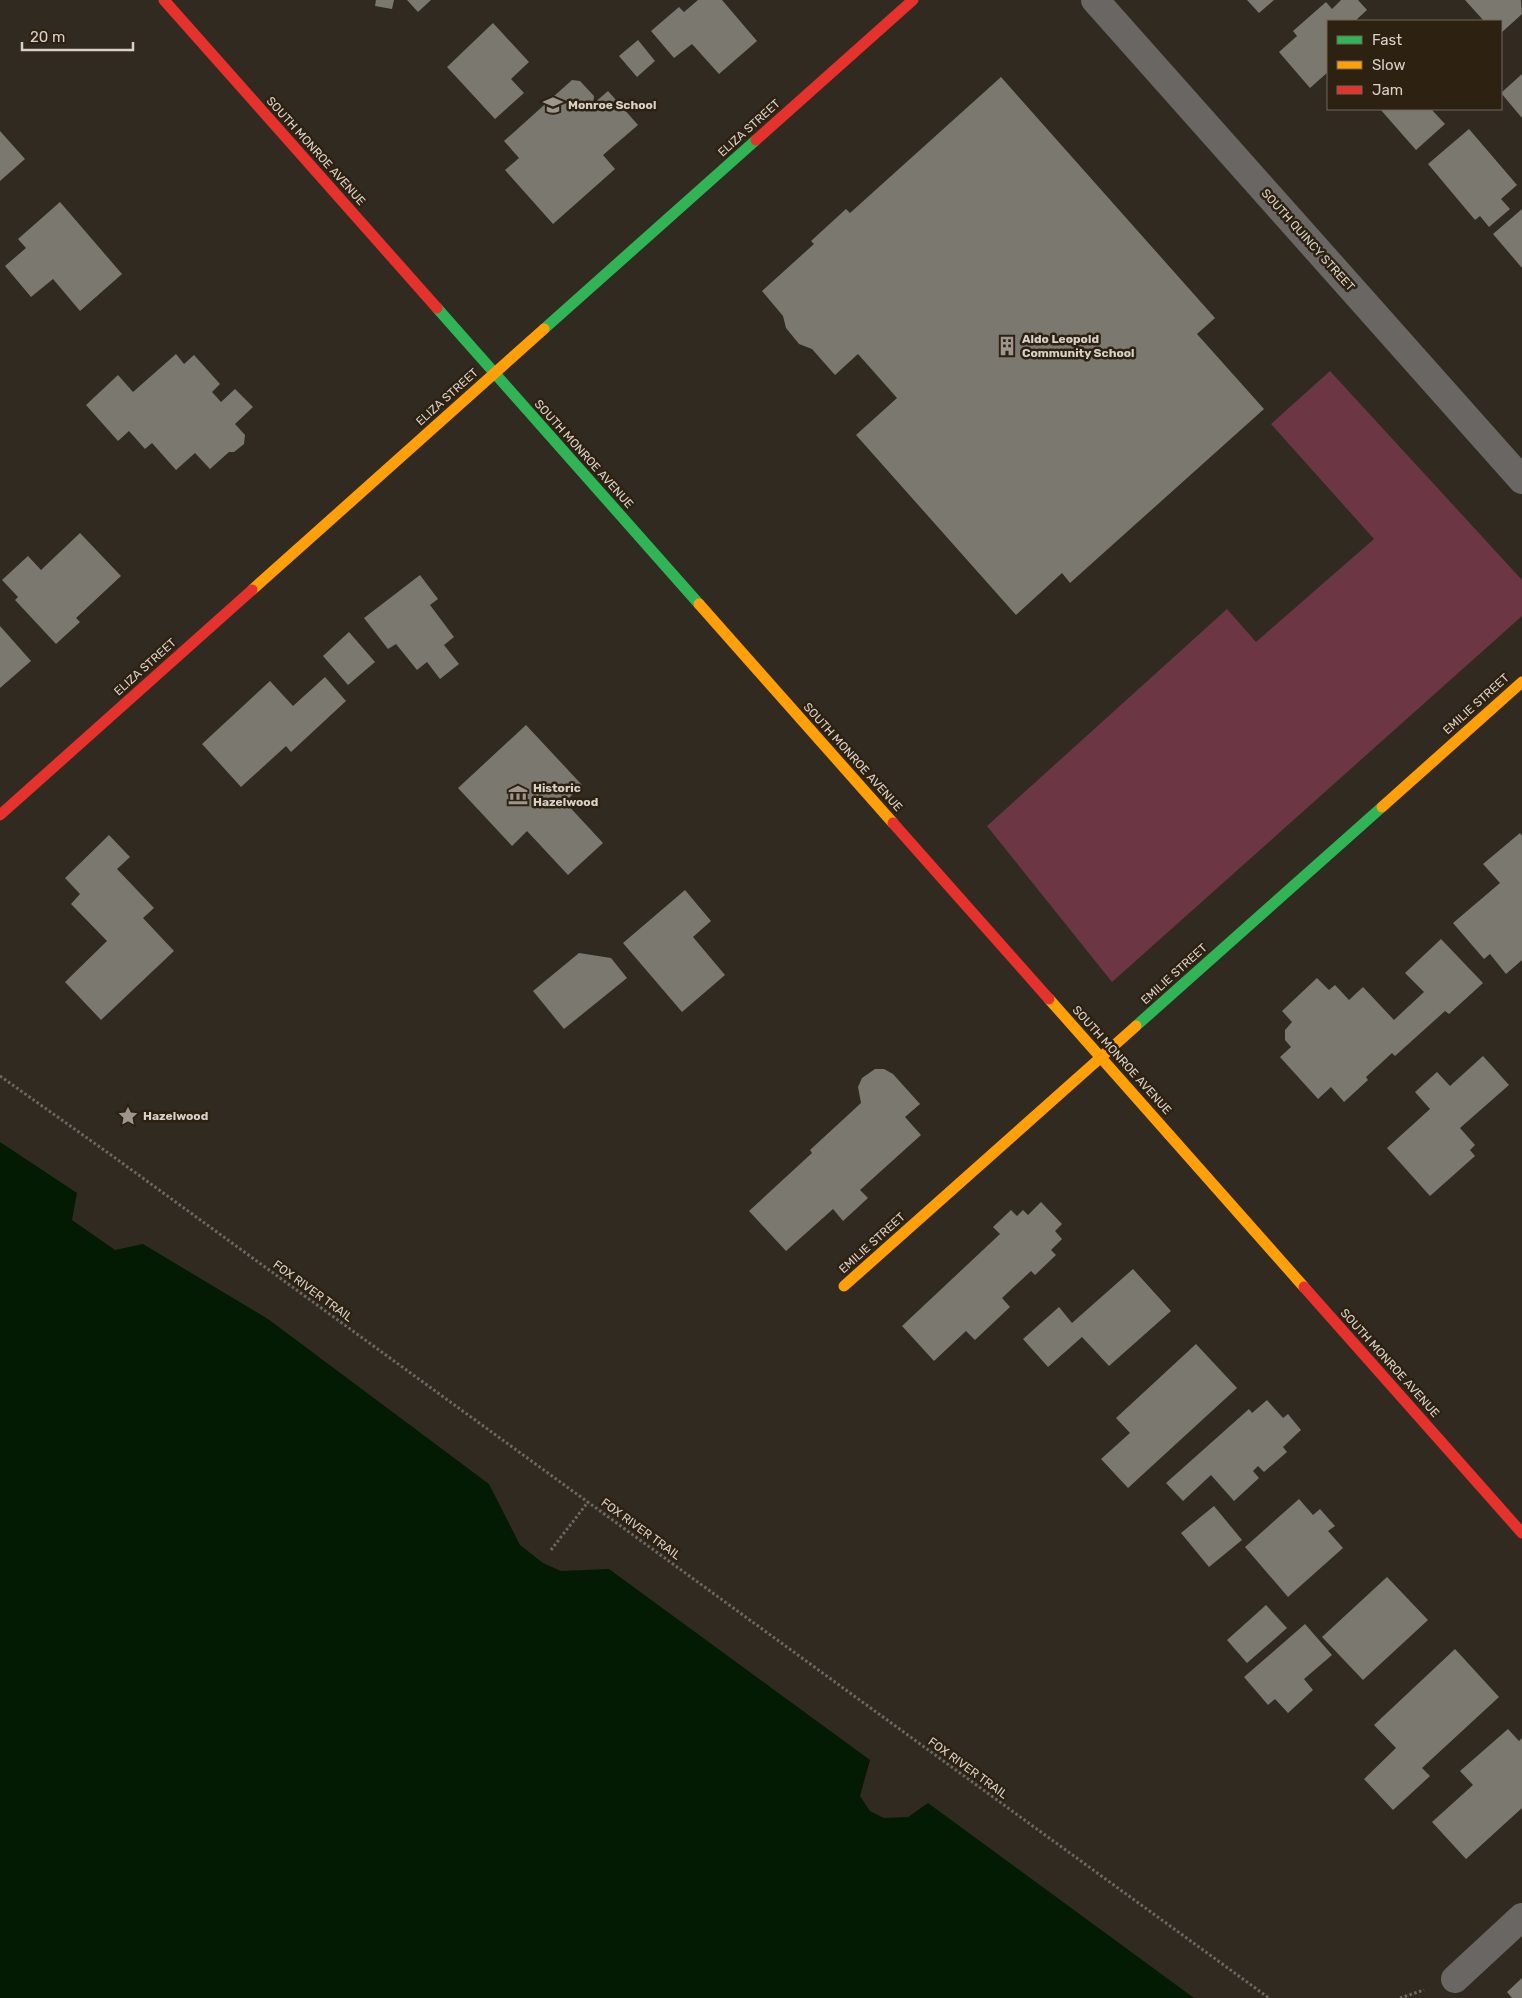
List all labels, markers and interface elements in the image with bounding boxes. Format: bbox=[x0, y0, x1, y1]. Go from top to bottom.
scale bar bbox=[22, 20, 134, 52]
legend bbox=[1327, 20, 1502, 110]
text: 20 m bbox=[30, 28, 65, 46]
text: Fast bbox=[1372, 31, 1402, 49]
text: Slow bbox=[1372, 56, 1405, 74]
text: Jam bbox=[1372, 81, 1403, 99]
street label: SOUTH MONROE AVENUE bbox=[264, 94, 368, 208]
school or university icon: Monroe School bbox=[542, 94, 564, 116]
street label: ELIZA STREET bbox=[715, 96, 783, 160]
place label: Monroe School bbox=[568, 98, 656, 112]
street label: SOUTH QUINCY STREET bbox=[1258, 186, 1358, 294]
place label: Aldo Leopold Community School bbox=[1022, 332, 1135, 360]
building icon: Aldo Leopold Community School bbox=[996, 335, 1018, 357]
street label: ELIZA STREET bbox=[413, 365, 481, 429]
street label: SOUTH MONROE AVENUE bbox=[532, 397, 636, 511]
street label: ELIZA STREET bbox=[111, 635, 179, 699]
street label: EMILIE STREET bbox=[1440, 671, 1512, 737]
street label: SOUTH MONROE AVENUE bbox=[801, 700, 905, 814]
place label: Historic Hazelwood bbox=[533, 781, 598, 809]
museum icon: Historic Hazelwood bbox=[507, 784, 529, 806]
street label: EMILIE STREET bbox=[1138, 941, 1210, 1007]
street label: SOUTH MONROE AVENUE bbox=[1070, 1003, 1174, 1117]
place icon: Hazelwood bbox=[117, 1105, 139, 1127]
place label: Hazelwood bbox=[143, 1109, 208, 1123]
street label: EMILIE STREET bbox=[836, 1210, 908, 1276]
street label: FOX RIVER TRAIL bbox=[270, 1257, 356, 1325]
street label: SOUTH MONROE AVENUE bbox=[1338, 1306, 1442, 1420]
street label: FOX RIVER TRAIL bbox=[598, 1495, 684, 1563]
street label: FOX RIVER TRAIL bbox=[925, 1734, 1011, 1802]

